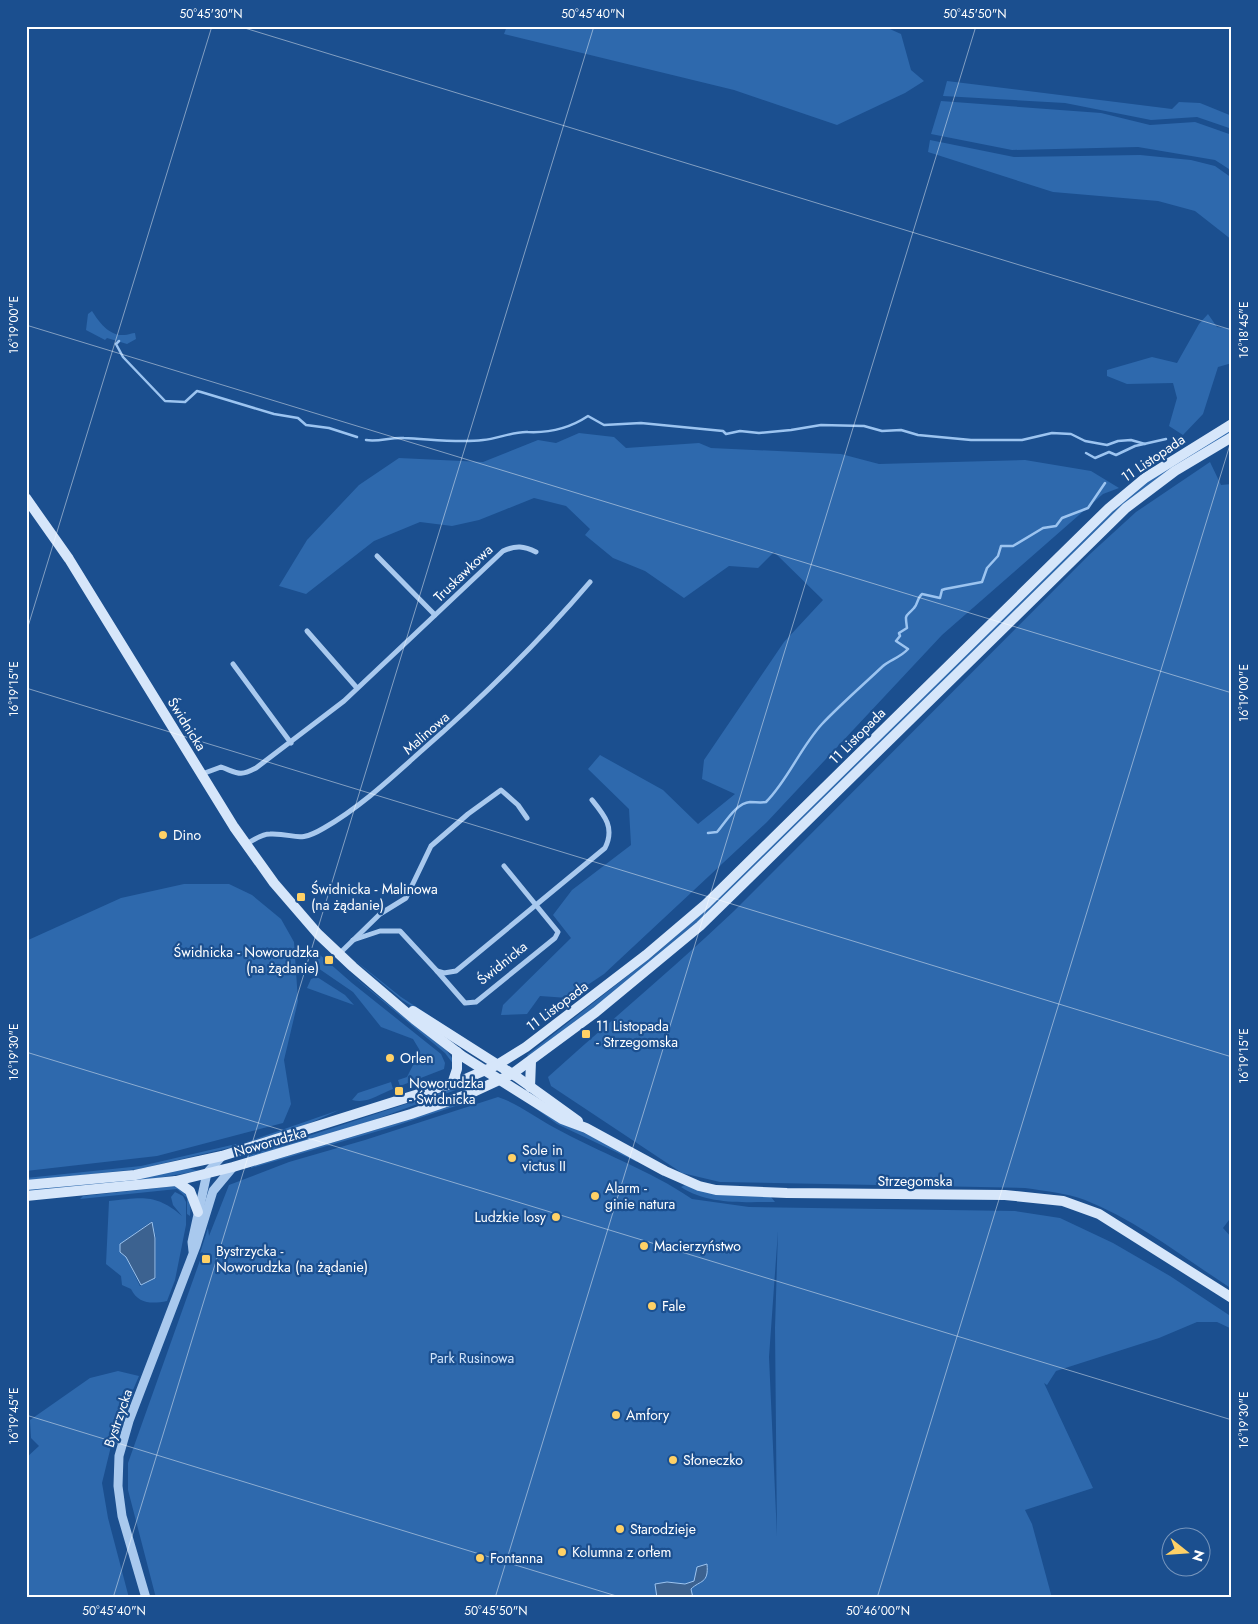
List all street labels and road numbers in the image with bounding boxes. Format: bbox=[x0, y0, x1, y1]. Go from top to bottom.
street label: 11 Listopada bbox=[1117, 429, 1189, 487]
street label: Truskawkowa bbox=[429, 540, 497, 606]
street label: Świdnicka bbox=[163, 694, 211, 754]
street label: 11 Listopada bbox=[824, 703, 890, 769]
street label: Malinowa bbox=[398, 707, 454, 759]
street label: Świdnicka bbox=[473, 937, 531, 989]
street label: 11 Listopada bbox=[522, 976, 592, 1036]
street label: Noworudzka bbox=[231, 1122, 309, 1162]
street label: Strzegomska bbox=[878, 1171, 952, 1191]
street label: Bystrzycka bbox=[99, 1386, 137, 1450]

